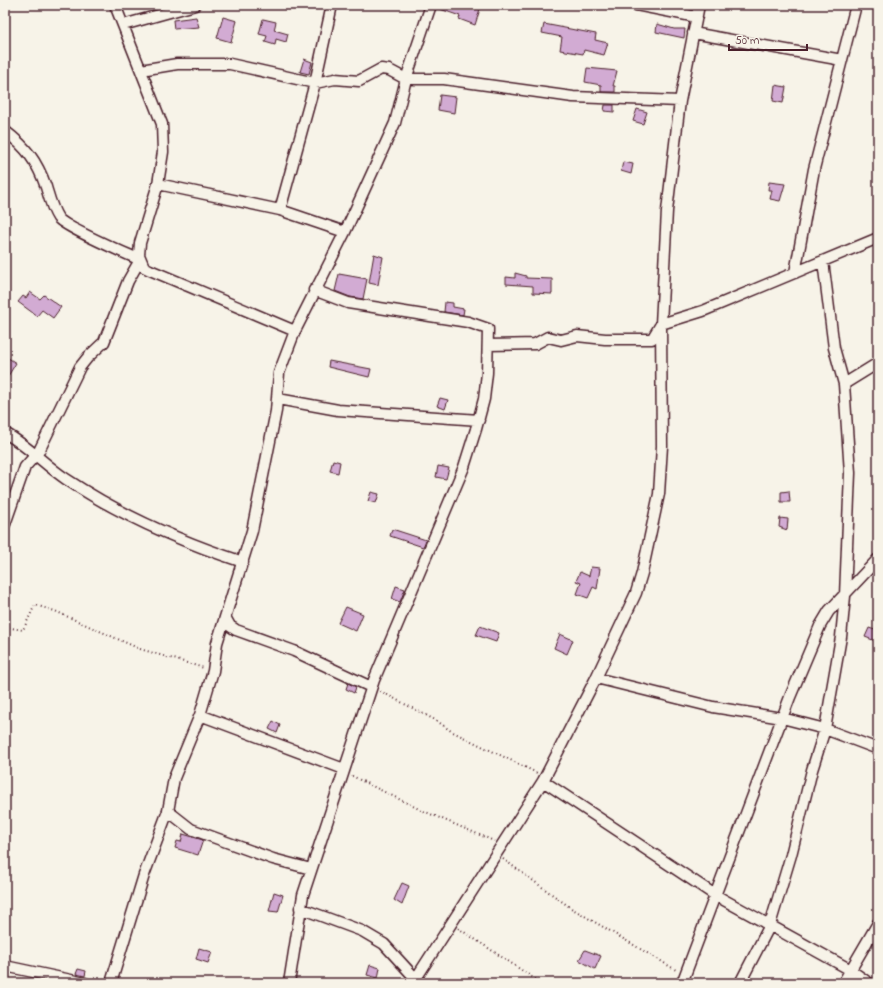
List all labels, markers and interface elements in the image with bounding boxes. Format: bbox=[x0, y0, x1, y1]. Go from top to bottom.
scale bar bbox=[729, 26, 807, 52]
text: 50 m bbox=[735, 32, 759, 50]

